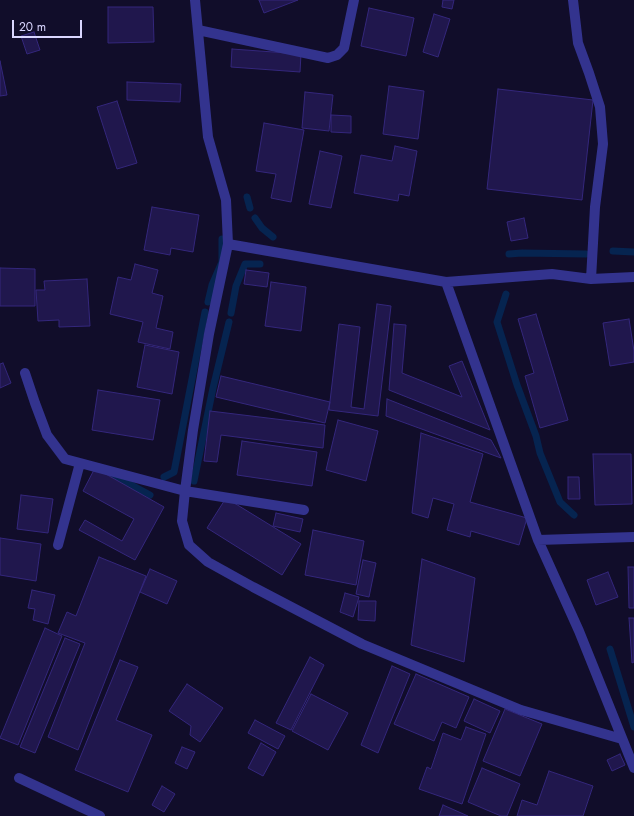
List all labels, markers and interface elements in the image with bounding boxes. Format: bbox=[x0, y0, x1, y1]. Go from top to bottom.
scale bar bbox=[14, 12, 84, 38]
text: 20 m bbox=[19, 18, 46, 36]

